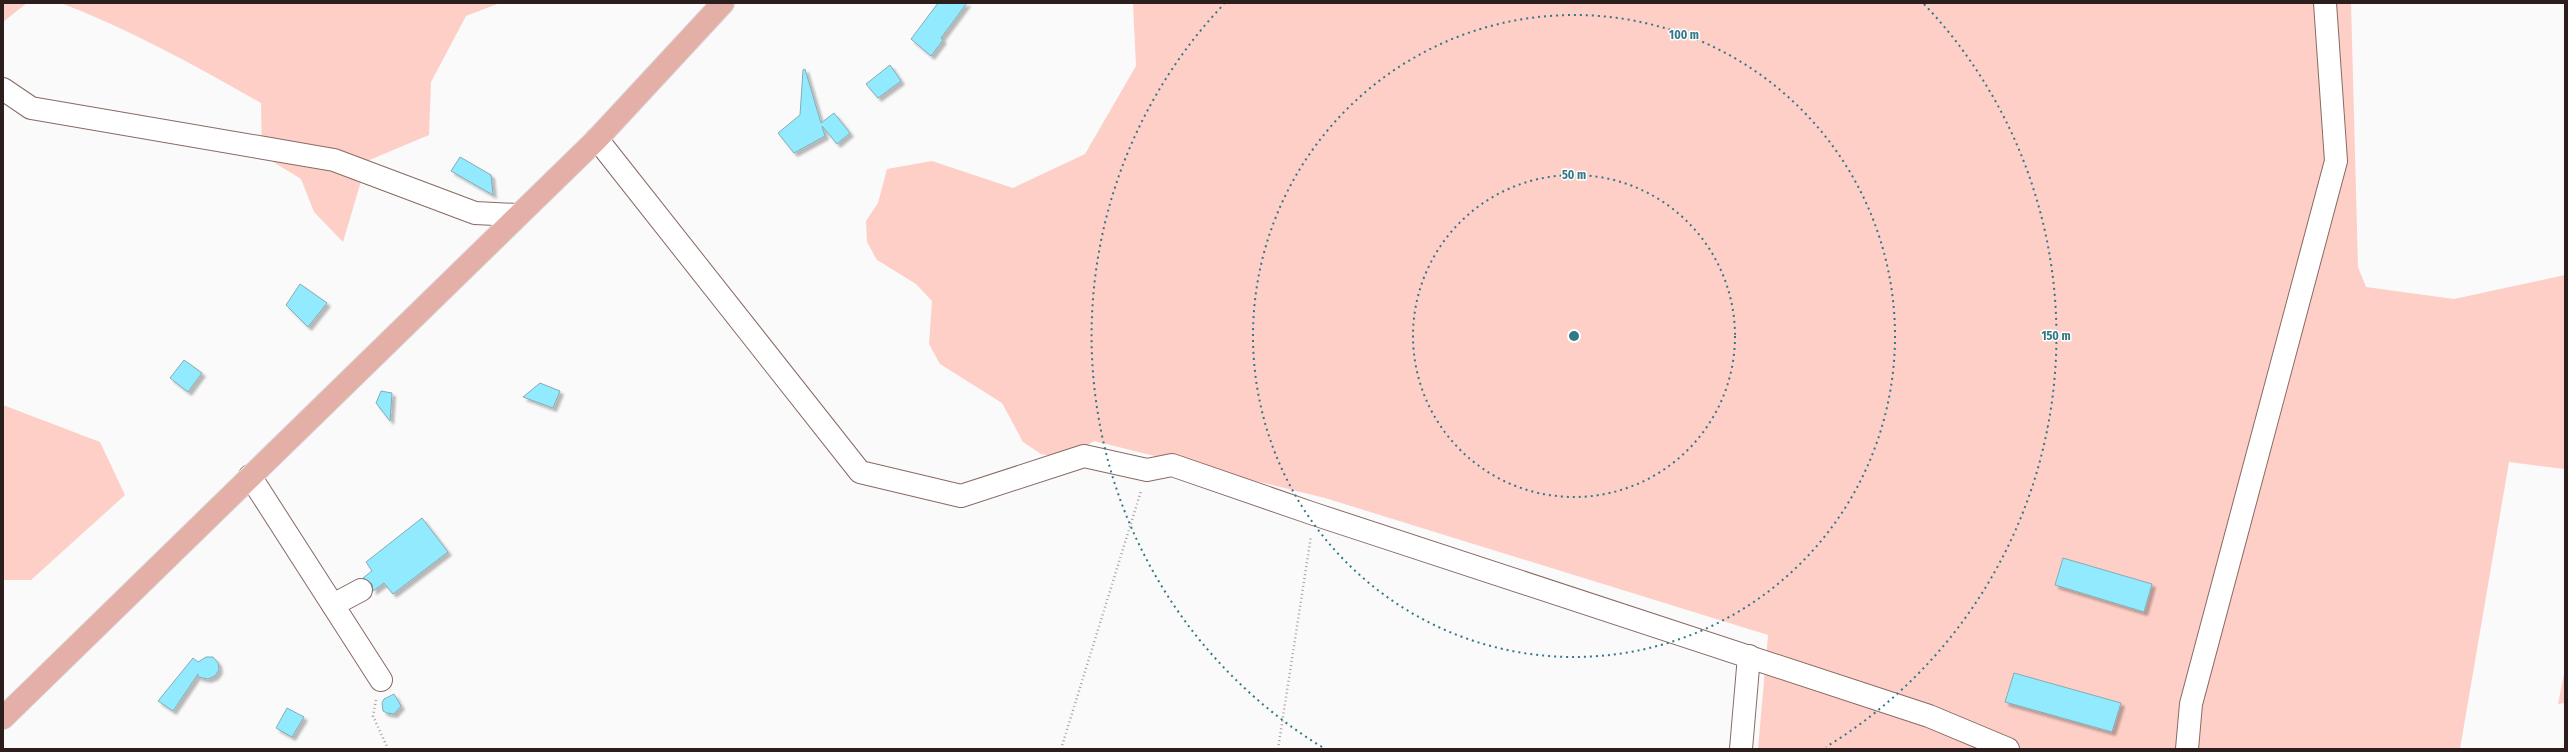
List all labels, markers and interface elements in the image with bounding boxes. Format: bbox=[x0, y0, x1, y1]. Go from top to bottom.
text: 100 m bbox=[1669, 28, 1699, 42]
text: 50 m bbox=[1562, 168, 1586, 182]
centre of rings bbox=[1567, 329, 1581, 343]
text: 150 m bbox=[2041, 329, 2071, 343]

